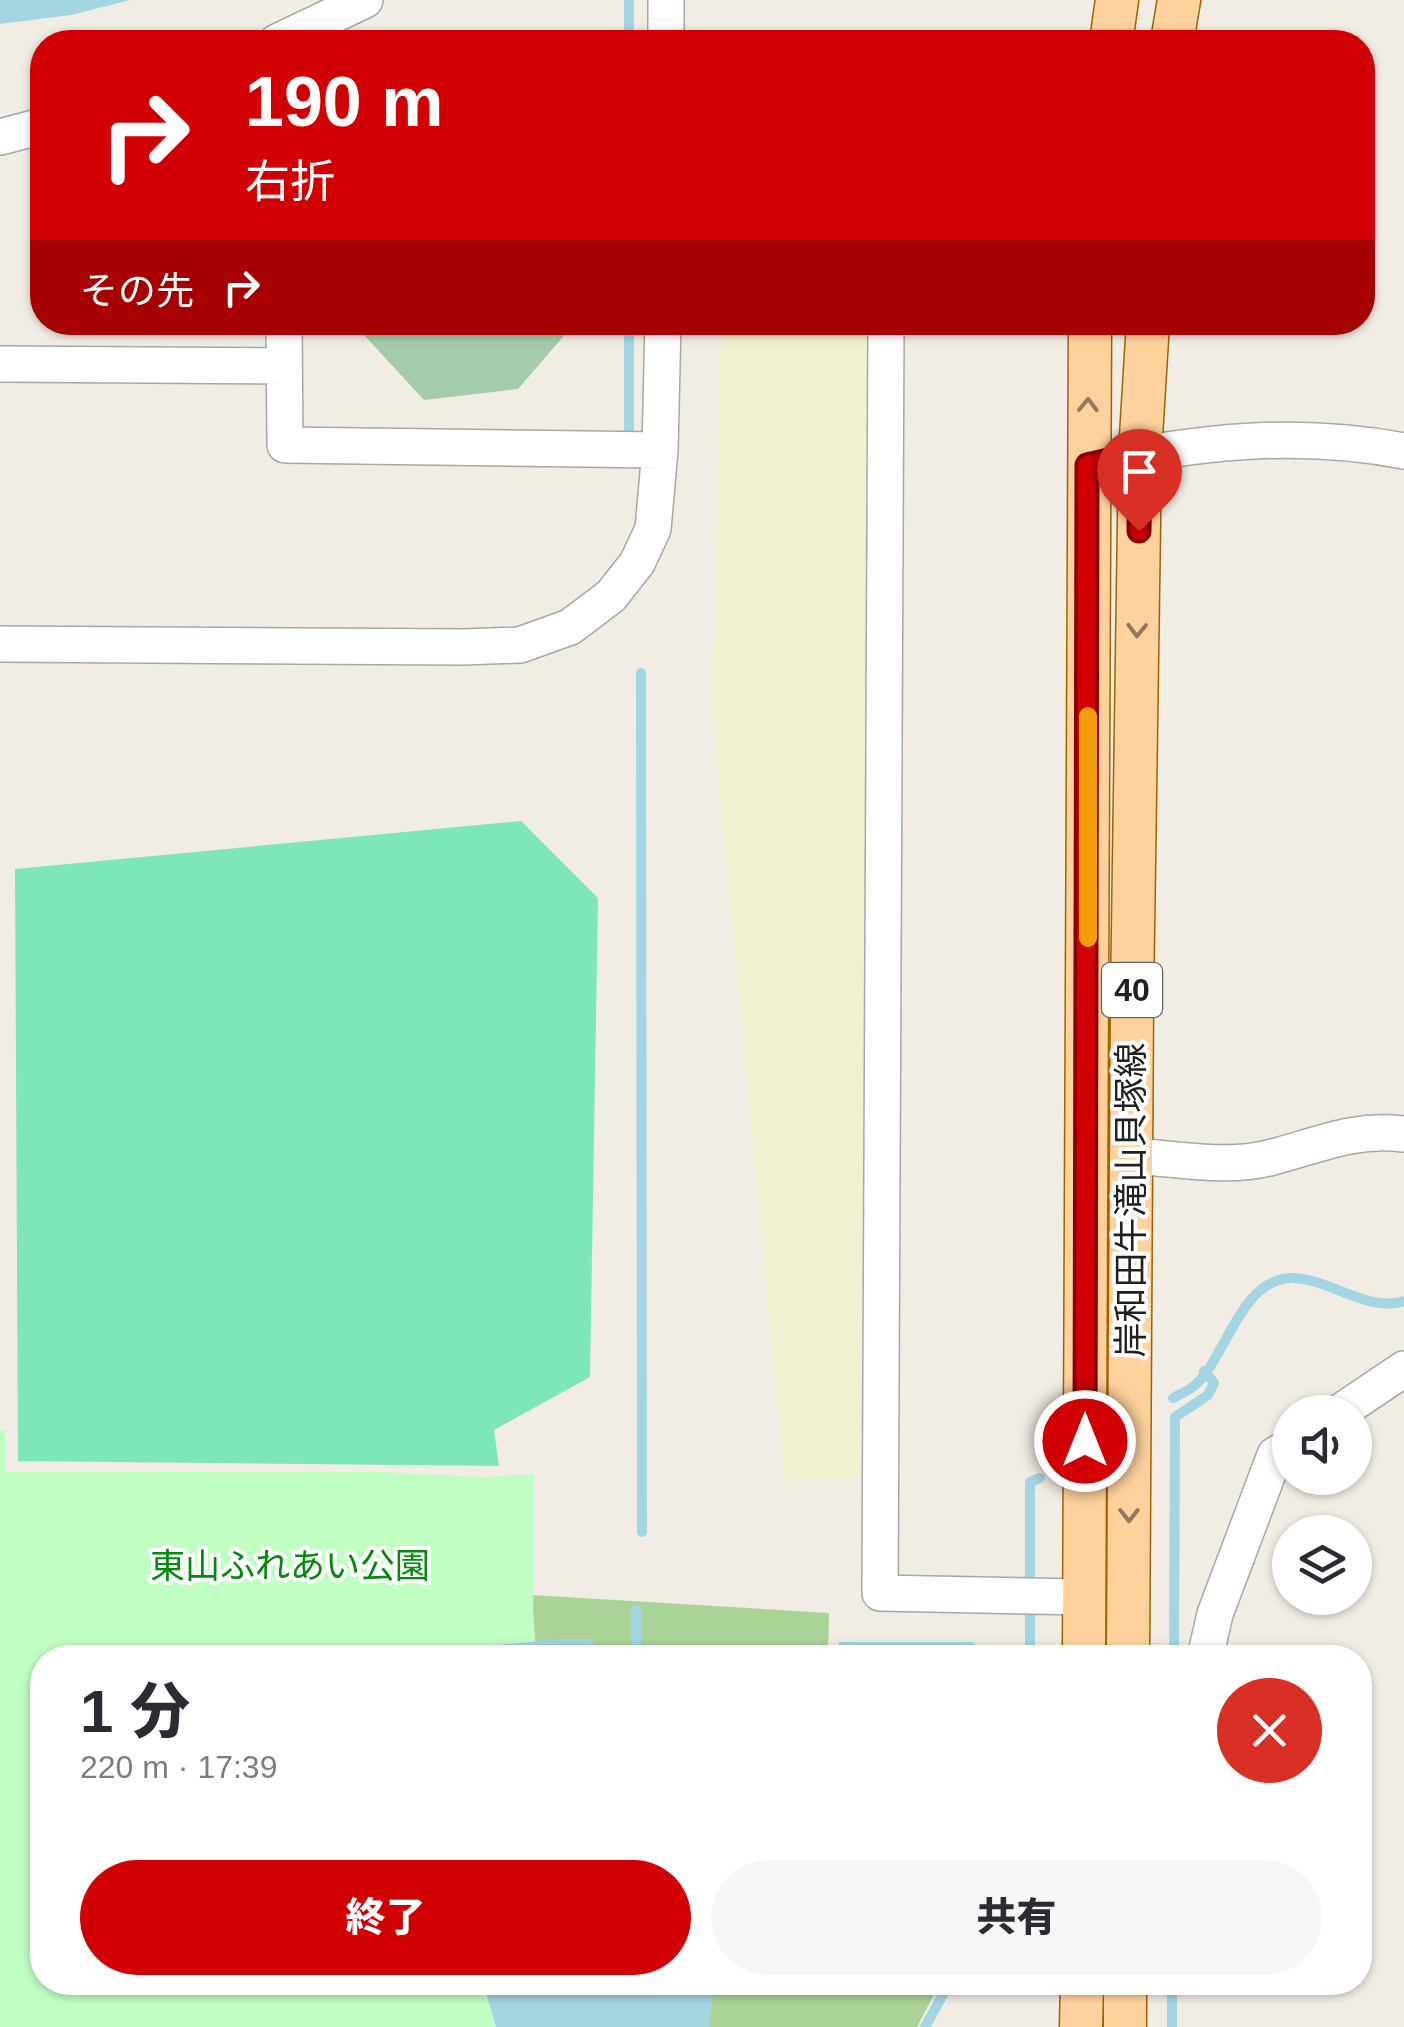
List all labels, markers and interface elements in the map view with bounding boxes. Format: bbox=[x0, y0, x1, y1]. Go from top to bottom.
text: 190 m bbox=[245, 63, 443, 141]
icon: right bbox=[80, 70, 210, 200]
text: 右折 bbox=[245, 156, 335, 207]
icon: right bbox=[214, 260, 269, 315]
text: その先 bbox=[80, 270, 194, 312]
one-way arrow bbox=[1078, 397, 1099, 413]
pin bbox=[1097, 429, 1182, 532]
icon: arrive bbox=[1112, 444, 1167, 499]
one-way arrow bbox=[1127, 622, 1148, 638]
road number: 40 bbox=[1102, 963, 1162, 1017]
street label: 岸和田牛滝山貝塚線 bbox=[1111, 1042, 1150, 1358]
position arrow bbox=[1033, 1389, 1137, 1493]
map controls bbox=[1272, 1395, 1372, 1615]
button: sound bbox=[1272, 1395, 1372, 1495]
one-way arrow bbox=[1118, 1508, 1140, 1523]
button: layers bbox=[1272, 1515, 1372, 1615]
park label: 東山ふれあい公園 bbox=[150, 1546, 430, 1585]
text: 1 分 bbox=[80, 1678, 190, 1745]
button: close bbox=[1217, 1678, 1322, 1783]
text: 220 m · 17:39 bbox=[80, 1749, 277, 1785]
button: 終了 bbox=[80, 1860, 691, 1975]
button: 共有 bbox=[711, 1860, 1322, 1975]

